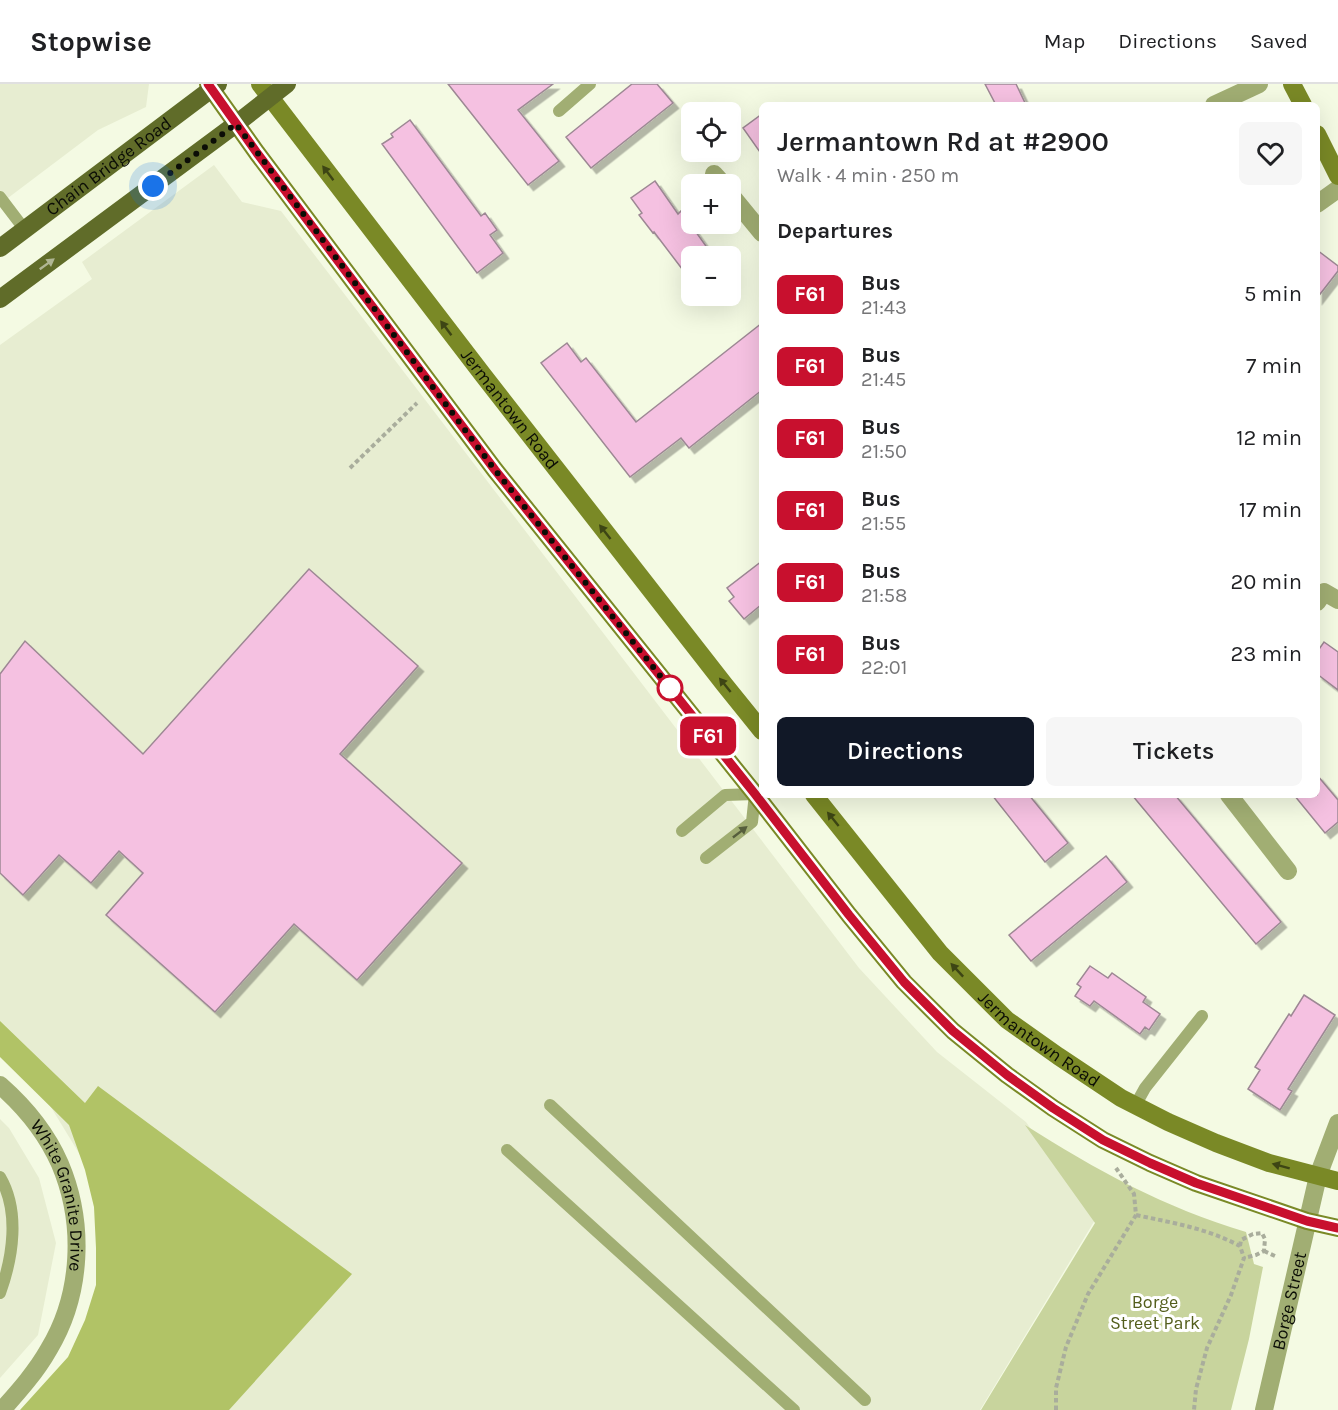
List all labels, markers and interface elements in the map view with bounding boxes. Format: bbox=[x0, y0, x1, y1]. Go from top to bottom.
text: Stopwise bbox=[30, 25, 152, 58]
text: Map bbox=[1044, 29, 1085, 53]
text: Directions bbox=[1118, 29, 1217, 53]
text: Saved bbox=[1250, 29, 1308, 53]
map controls bbox=[681, 102, 741, 306]
button: locate bbox=[681, 102, 741, 162]
street label: Chain Bridge Road bbox=[42, 112, 176, 221]
button: heart bbox=[1239, 122, 1302, 185]
text: Jermantown Rd at #2900 bbox=[777, 125, 1109, 158]
text: Walk · 4 min · 250 m bbox=[777, 164, 959, 187]
one-way arrow bbox=[323, 166, 335, 181]
your location bbox=[138, 171, 168, 201]
button: + bbox=[681, 174, 741, 234]
text: Departures bbox=[777, 218, 893, 244]
button: − bbox=[681, 246, 741, 306]
one-way arrow bbox=[39, 258, 55, 270]
text: Bus bbox=[861, 270, 901, 296]
text: 5 min bbox=[1244, 281, 1302, 307]
text: F61 bbox=[794, 282, 826, 306]
text: 21:43 bbox=[861, 296, 907, 319]
one-way arrow bbox=[440, 320, 453, 336]
text: Bus bbox=[861, 342, 901, 368]
street label: Jermantown Road bbox=[456, 344, 564, 474]
text: 7 min bbox=[1246, 353, 1302, 379]
text: F61 bbox=[794, 354, 826, 378]
text: 21:45 bbox=[861, 368, 906, 391]
text: Bus bbox=[861, 414, 901, 440]
text: 12 min bbox=[1236, 425, 1302, 451]
text: F61 bbox=[794, 426, 826, 450]
text: 21:50 bbox=[861, 440, 907, 463]
text: Bus bbox=[861, 486, 901, 512]
text: 17 min bbox=[1239, 497, 1302, 523]
text: F61 bbox=[794, 498, 826, 522]
text: 21:55 bbox=[861, 512, 906, 535]
one-way arrow bbox=[599, 524, 611, 540]
text: Bus bbox=[861, 558, 901, 584]
text: 20 min bbox=[1231, 569, 1302, 595]
text: F61 bbox=[794, 570, 826, 594]
text: 21:58 bbox=[861, 584, 907, 607]
text: Bus bbox=[861, 630, 901, 656]
text: 23 min bbox=[1231, 641, 1302, 667]
text: F61 bbox=[794, 642, 826, 666]
text: 22:01 bbox=[861, 656, 907, 679]
unlabelled marker bbox=[657, 675, 683, 701]
one-way arrow bbox=[720, 678, 732, 693]
line badge: F61 bbox=[674, 716, 742, 756]
button: Directions bbox=[777, 717, 1034, 786]
button: Tickets bbox=[1046, 717, 1302, 786]
text: F61 bbox=[692, 724, 724, 748]
one-way arrow bbox=[827, 811, 840, 827]
one-way arrow bbox=[733, 826, 748, 838]
one-way arrow bbox=[950, 963, 964, 977]
street label: Jermantown Road bbox=[974, 987, 1104, 1092]
street label: White Granite Drive bbox=[26, 1115, 88, 1273]
one-way arrow bbox=[1272, 1161, 1290, 1171]
street label: Borge Street bbox=[1267, 1249, 1311, 1352]
park label: Borge Street Park bbox=[1110, 1291, 1200, 1334]

